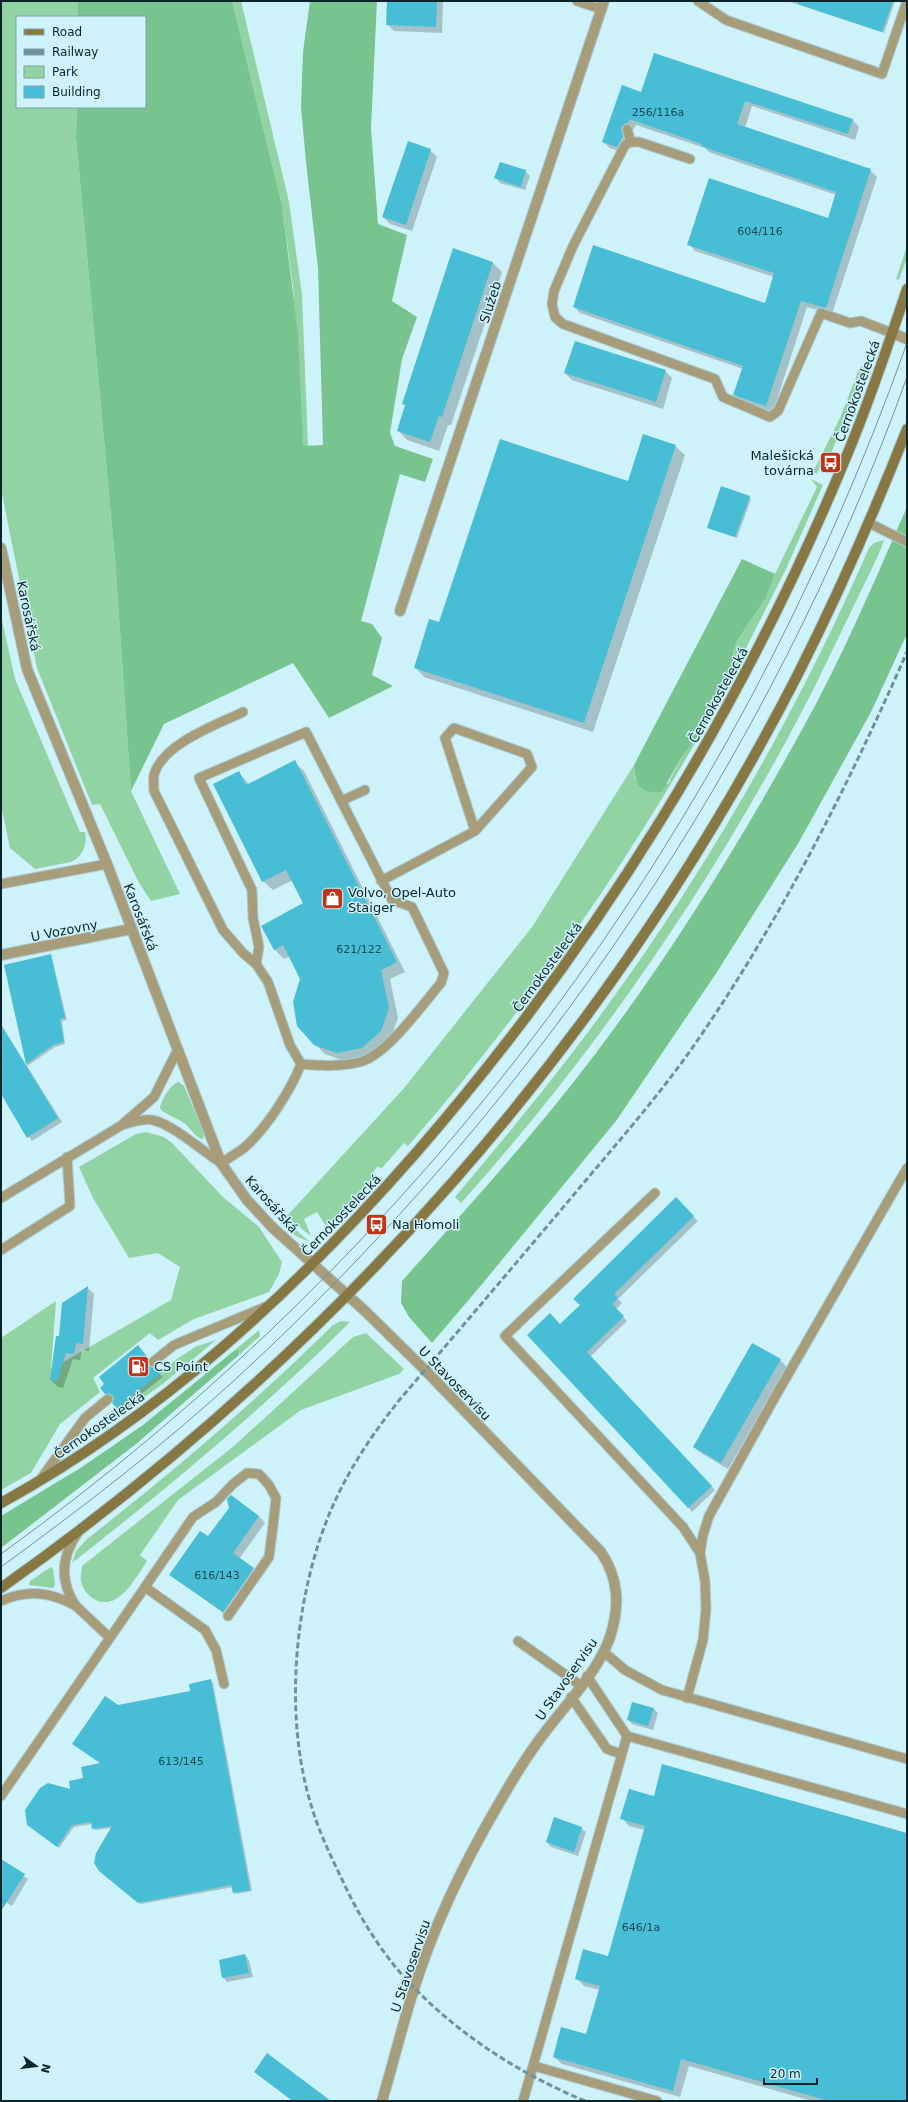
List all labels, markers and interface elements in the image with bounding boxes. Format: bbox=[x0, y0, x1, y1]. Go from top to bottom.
legend bbox=[16, 16, 146, 108]
text: Road bbox=[52, 25, 82, 39]
text: Railway bbox=[52, 45, 98, 59]
text: Park bbox=[52, 65, 78, 79]
text: Building bbox=[52, 85, 101, 99]
house number: 256/116a bbox=[632, 106, 684, 119]
house number: 604/116 bbox=[737, 225, 783, 238]
street label: Služeb bbox=[477, 279, 504, 325]
street label: Černokostelecká bbox=[832, 338, 883, 444]
place label: Malešická továrna bbox=[750, 448, 814, 478]
bus stop icon: Malešická továrna bbox=[817, 449, 843, 475]
street label: Karosářská bbox=[14, 580, 43, 653]
street label: Černokostelecká bbox=[686, 645, 751, 746]
street label: Karosářská bbox=[121, 881, 160, 953]
place label: Volvo, Opel-Auto Staiger bbox=[348, 885, 456, 915]
shop icon: Volvo, Opel-Auto Staiger bbox=[320, 886, 346, 912]
street label: U Vozovny bbox=[29, 917, 99, 944]
street label: Černokostelecká bbox=[510, 919, 585, 1015]
house number: 621/122 bbox=[336, 943, 382, 956]
street label: Černokostelecká bbox=[299, 1172, 384, 1259]
street label: Karosářská bbox=[242, 1173, 301, 1236]
bus stop icon: Na Homoli bbox=[364, 1211, 390, 1237]
place label: Na Homoli bbox=[392, 1217, 459, 1232]
street label: U Stavoservisu bbox=[416, 1343, 494, 1423]
fuel station icon: CS Point bbox=[125, 1353, 151, 1379]
place label: CS Point bbox=[154, 1359, 208, 1374]
street label: Černokostelecká bbox=[51, 1388, 148, 1462]
house number: 616/143 bbox=[194, 1569, 240, 1582]
street label: U Stavoservisu bbox=[532, 1635, 600, 1723]
house number: 613/145 bbox=[158, 1755, 204, 1768]
street label: U Stavoservisu bbox=[388, 1918, 433, 2014]
house number: 646/1a bbox=[622, 1921, 660, 1934]
north arrow bbox=[16, 2046, 56, 2086]
scale bar bbox=[764, 2060, 817, 2086]
text: N bbox=[38, 2062, 53, 2074]
text: 20 m bbox=[770, 2067, 801, 2081]

